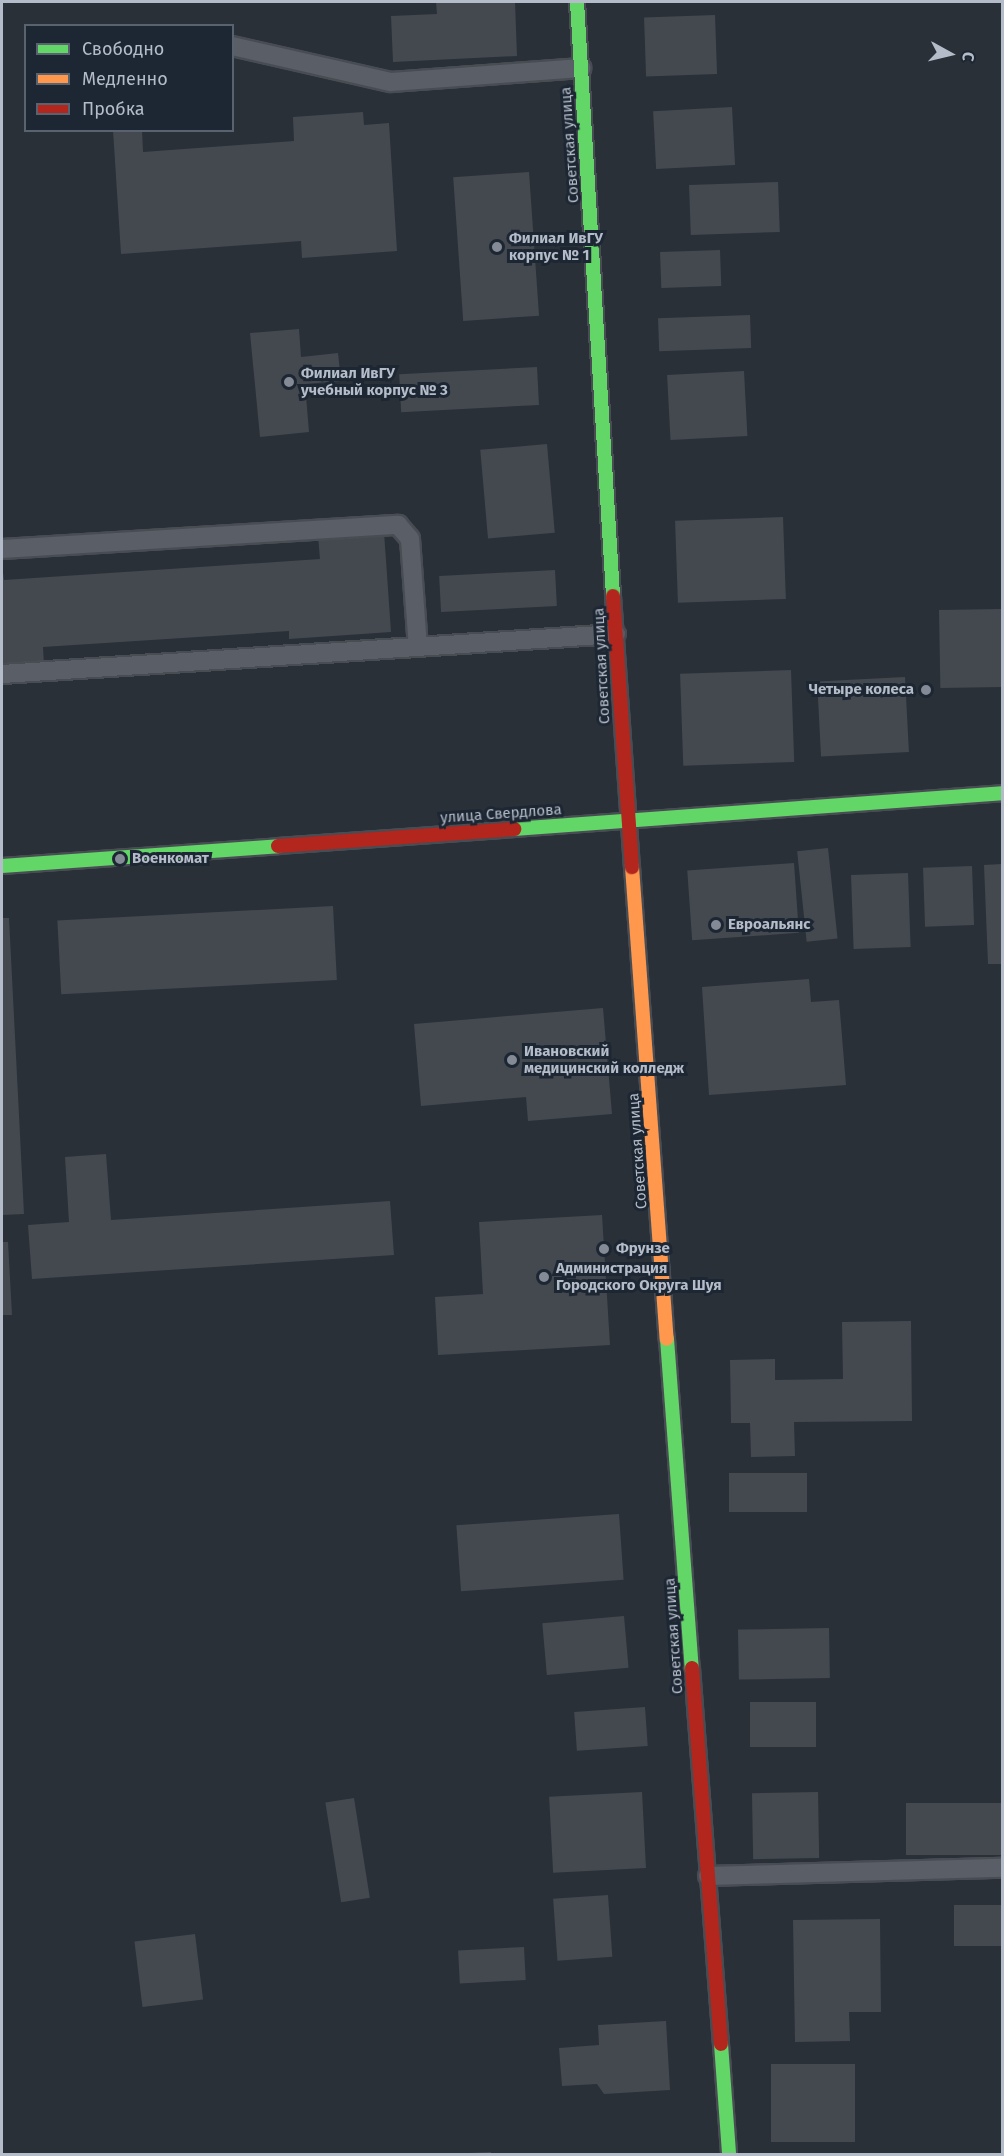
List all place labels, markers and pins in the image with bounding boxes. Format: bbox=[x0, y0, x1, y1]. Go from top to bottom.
place label: Филиал ИвГУ корпус № 1 bbox=[509, 229, 603, 264]
marker: Филиал ИвГУ корпус № 1 bbox=[490, 240, 504, 254]
place label: Филиал ИвГУ учебный корпус № 3 bbox=[301, 364, 448, 399]
marker: Филиал ИвГУ учебный корпус № 3 bbox=[282, 375, 296, 389]
place label: Четыре колеса bbox=[809, 681, 914, 699]
marker: Четыре колеса bbox=[919, 683, 933, 697]
place label: Военкомат bbox=[132, 850, 209, 868]
marker: Военкомат bbox=[113, 852, 127, 866]
place label: Евроальянс bbox=[728, 916, 810, 934]
marker: Евроальянс bbox=[709, 918, 723, 932]
place label: Ивановский медицинский колледж bbox=[524, 1042, 684, 1077]
marker: Ивановский медицинский колледж bbox=[505, 1053, 519, 1067]
place label: Фрунзе bbox=[616, 1240, 670, 1258]
marker: Фрунзе bbox=[597, 1242, 611, 1256]
place label: Администрация Городского Округа Шуя bbox=[556, 1259, 722, 1294]
marker: Администрация Городского Округа Шуя bbox=[537, 1270, 551, 1284]

